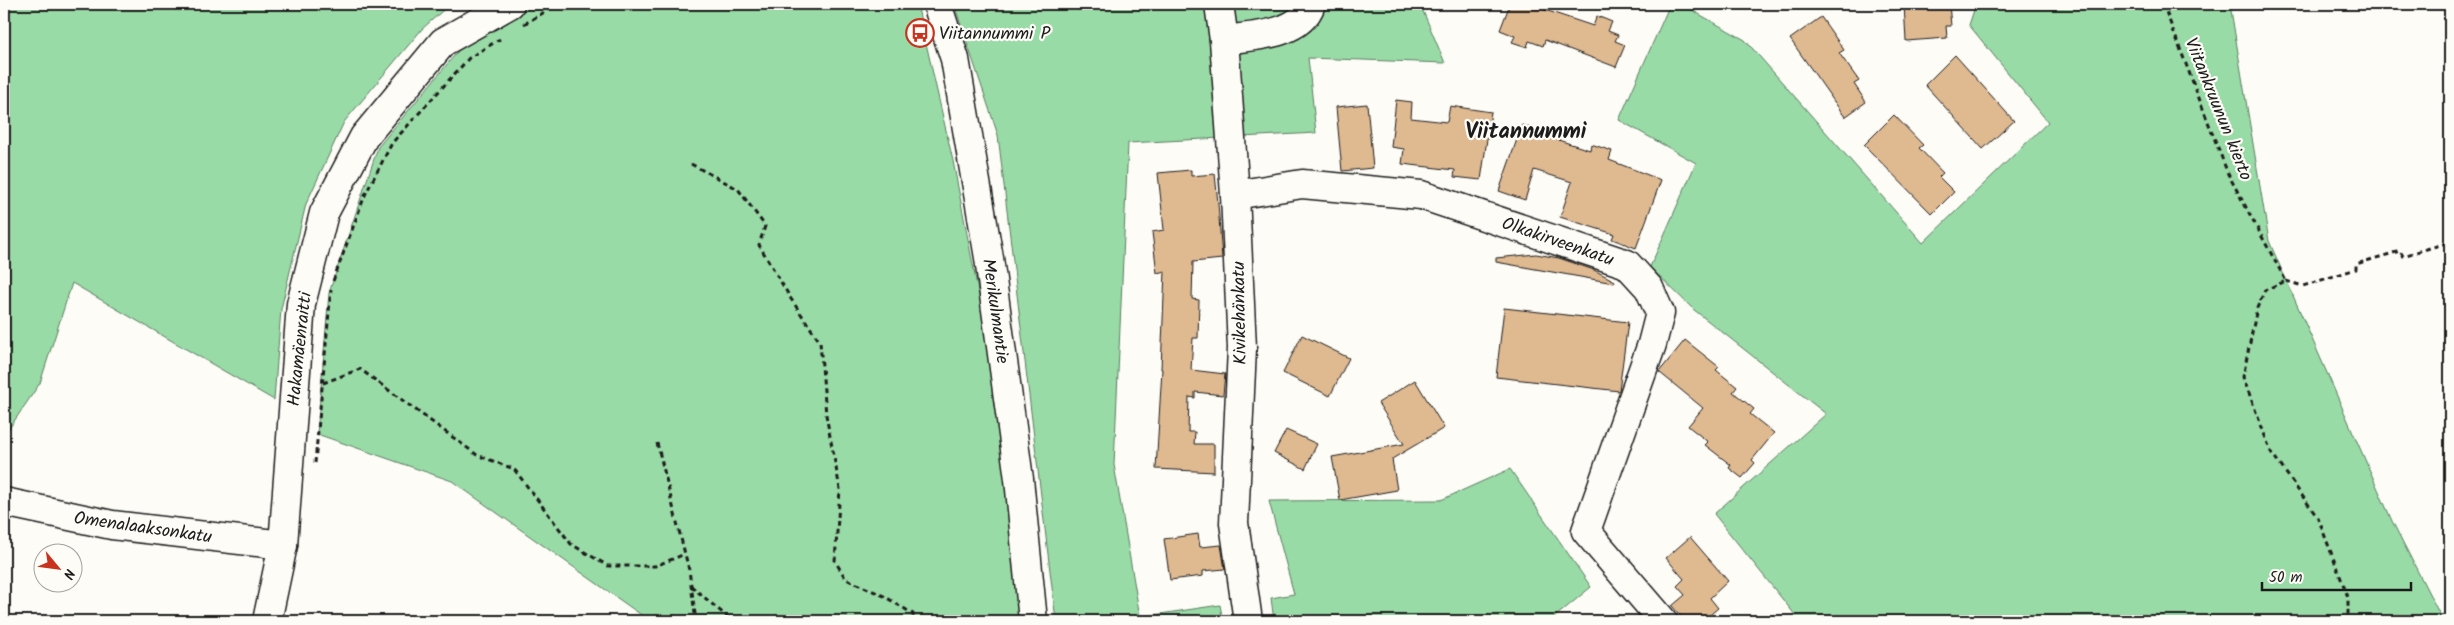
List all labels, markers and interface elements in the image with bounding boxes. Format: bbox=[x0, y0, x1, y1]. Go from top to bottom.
bus stop icon: Viitannummi P bbox=[905, 18, 935, 48]
place label: Viitannummi P bbox=[939, 20, 1052, 49]
street label: Viitankruunun kierto bbox=[2176, 34, 2259, 185]
district label: Viitannummi bbox=[1465, 115, 1588, 150]
street label: Olkakirveenkatu bbox=[1498, 210, 1618, 275]
street label: Merikulmantie bbox=[973, 257, 1016, 366]
street label: Kivikehänkatu bbox=[1225, 261, 1256, 365]
street label: Hakamäenraitti bbox=[280, 290, 321, 408]
street label: Omenalaaksonkatu bbox=[72, 504, 214, 553]
north arrow bbox=[32, 542, 82, 592]
scale bar bbox=[2262, 560, 2410, 592]
text: N bbox=[57, 565, 80, 583]
text: 50 m bbox=[2269, 566, 2303, 590]

